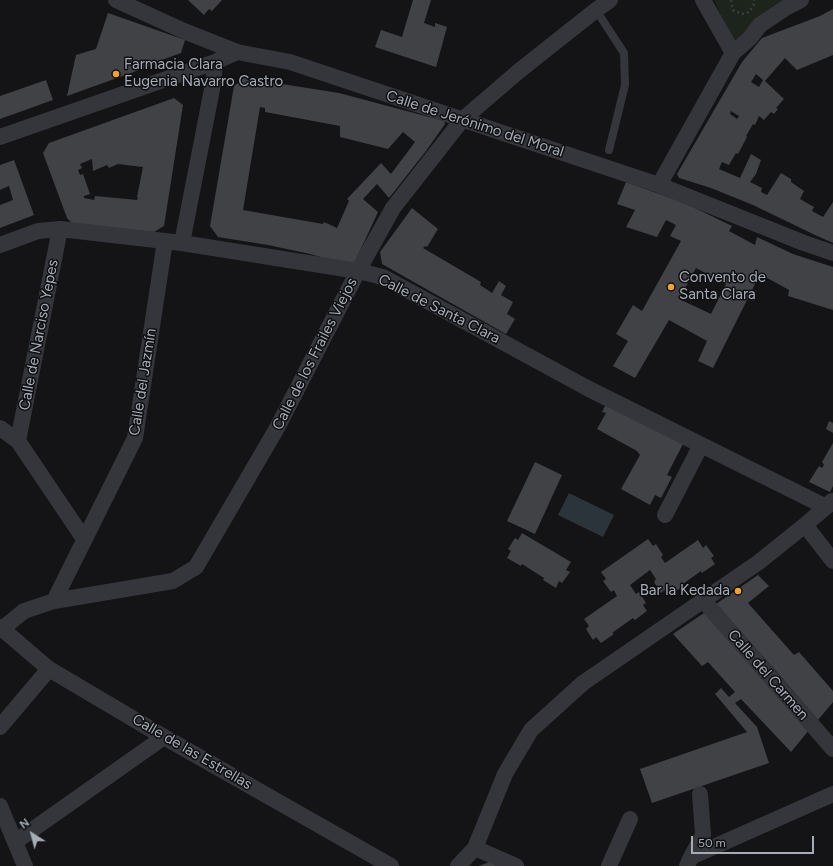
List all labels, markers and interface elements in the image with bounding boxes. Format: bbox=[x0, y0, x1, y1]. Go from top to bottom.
place label: Farmacia Clara Eugenia Navarro Castro bbox=[124, 56, 283, 91]
marker: Farmacia Clara Eugenia Navarro Castro bbox=[111, 69, 121, 79]
street label: Calle de Jerónimo del Moral bbox=[384, 87, 566, 161]
street label: Calle de Narciso Yepes bbox=[16, 258, 62, 412]
place label: Convento de Santa Clara bbox=[679, 269, 766, 304]
street label: Calle de Santa Clara bbox=[375, 270, 503, 348]
street label: Calle de los Frailes Viejos bbox=[269, 275, 361, 433]
marker: Convento de Santa Clara bbox=[666, 282, 676, 292]
street label: Calle del Jazmín bbox=[126, 327, 160, 437]
place label: Bar la Kedada bbox=[640, 582, 730, 600]
marker: Bar la Kedada bbox=[733, 586, 743, 596]
street label: Calle del Carmen bbox=[724, 626, 812, 724]
street label: Calle de las Estrellas bbox=[129, 710, 255, 794]
north arrow bbox=[12, 814, 52, 854]
text: N bbox=[17, 816, 32, 832]
scale bar bbox=[693, 828, 816, 854]
text: 50 m bbox=[698, 836, 726, 850]

